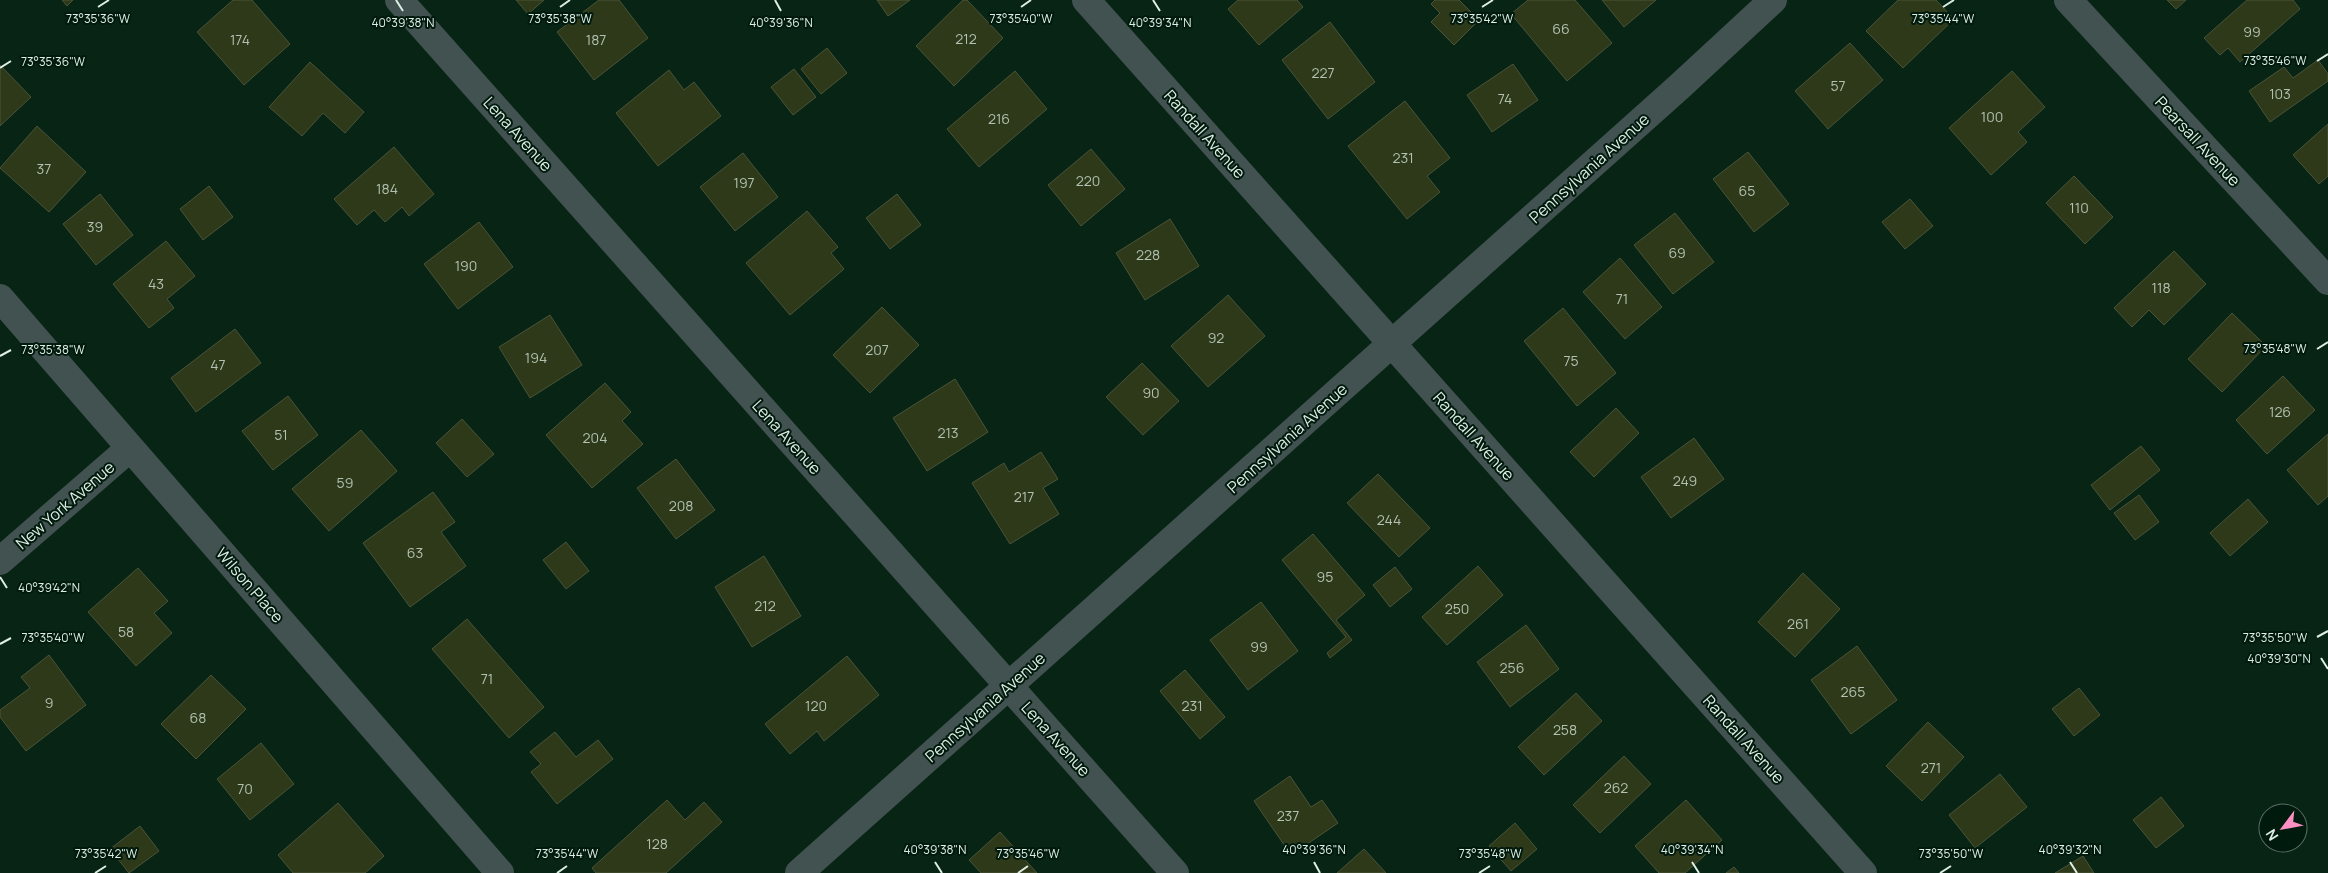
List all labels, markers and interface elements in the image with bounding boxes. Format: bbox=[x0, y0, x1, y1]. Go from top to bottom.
text: 73°35'36"W bbox=[66, 10, 131, 27]
text: 73°35'38"W bbox=[528, 10, 593, 27]
text: 73°35'40"W bbox=[989, 10, 1053, 27]
text: 73°35'42"W bbox=[1451, 10, 1514, 27]
text: 73°35'44"W bbox=[1912, 10, 1975, 27]
text: 40°39'38"N bbox=[372, 14, 434, 31]
text: 40°39'36"N bbox=[749, 14, 813, 31]
text: 40°39'34"N bbox=[1129, 14, 1191, 31]
house number: 66 bbox=[1552, 19, 1570, 38]
house number: 99 bbox=[2243, 22, 2261, 41]
house number: 212 bbox=[955, 29, 977, 48]
house number: 174 bbox=[230, 30, 250, 49]
house number: 187 bbox=[586, 30, 606, 49]
text: 73°35'46"W bbox=[2243, 52, 2307, 69]
text: 73°35'36"W bbox=[21, 53, 86, 70]
house number: 227 bbox=[1312, 63, 1335, 82]
house number: 57 bbox=[1830, 76, 1846, 95]
house number: 103 bbox=[2269, 84, 2291, 103]
street label: Randall Avenue bbox=[1159, 85, 1251, 183]
house number: 74 bbox=[1498, 89, 1512, 108]
street label: Pearsall Avenue bbox=[2150, 91, 2246, 191]
street label: Lena Avenue bbox=[478, 92, 558, 176]
house number: 100 bbox=[1981, 107, 2003, 126]
street label: Pennsylvania Avenue bbox=[1524, 108, 1654, 228]
house number: 216 bbox=[988, 109, 1010, 128]
house number: 231 bbox=[1392, 148, 1414, 167]
house number: 37 bbox=[37, 159, 51, 178]
house number: 220 bbox=[1076, 171, 1100, 190]
house number: 197 bbox=[734, 173, 755, 192]
house number: 184 bbox=[376, 179, 398, 198]
house number: 65 bbox=[1739, 181, 1755, 200]
house number: 110 bbox=[2069, 198, 2089, 217]
house number: 39 bbox=[87, 217, 103, 236]
house number: 69 bbox=[1668, 243, 1686, 262]
house number: 228 bbox=[1136, 245, 1160, 264]
house number: 190 bbox=[455, 256, 477, 275]
house number: 43 bbox=[148, 274, 164, 293]
house number: 118 bbox=[2151, 278, 2171, 297]
house number: 71 bbox=[1616, 289, 1628, 308]
house number: 92 bbox=[1208, 328, 1224, 347]
house number: 207 bbox=[865, 340, 889, 359]
text: 73°35'48"W bbox=[2244, 340, 2307, 357]
text: 73°35'38"W bbox=[21, 341, 86, 358]
house number: 194 bbox=[525, 348, 547, 367]
house number: 75 bbox=[1563, 351, 1579, 370]
house number: 47 bbox=[210, 355, 226, 374]
street label: Pennsylvania Avenue bbox=[1222, 378, 1352, 498]
house number: 90 bbox=[1142, 383, 1160, 402]
street label: Randall Avenue bbox=[1428, 387, 1520, 485]
street label: Lena Avenue bbox=[747, 395, 827, 479]
house number: 126 bbox=[2269, 402, 2291, 421]
house number: 213 bbox=[937, 423, 959, 442]
house number: 51 bbox=[274, 425, 288, 444]
house number: 204 bbox=[583, 428, 607, 447]
street label: New York Avenue bbox=[11, 456, 119, 554]
house number: 249 bbox=[1673, 471, 1697, 490]
house number: 59 bbox=[337, 473, 353, 492]
house number: 217 bbox=[1014, 487, 1034, 506]
house number: 208 bbox=[669, 496, 693, 515]
house number: 244 bbox=[1377, 510, 1401, 529]
street label: Wilson Place bbox=[211, 543, 289, 627]
house number: 63 bbox=[407, 543, 423, 562]
house number: 95 bbox=[1317, 567, 1333, 586]
text: 40°39'42"N bbox=[18, 579, 80, 596]
house number: 212 bbox=[754, 596, 776, 615]
house number: 250 bbox=[1445, 599, 1469, 618]
house number: 261 bbox=[1787, 614, 1809, 633]
house number: 58 bbox=[118, 622, 134, 641]
text: 73°35'40"W bbox=[21, 629, 85, 646]
text: 73°35'50"W bbox=[2243, 629, 2308, 646]
house number: 99 bbox=[1250, 637, 1268, 656]
street label: Pennsylvania Avenue bbox=[920, 647, 1050, 767]
text: 40°39'30"N bbox=[2247, 650, 2311, 667]
house number: 256 bbox=[1500, 658, 1524, 677]
house number: 71 bbox=[481, 669, 493, 688]
house number: 265 bbox=[1841, 682, 1865, 701]
street label: Randall Avenue bbox=[1698, 690, 1790, 788]
house number: 9 bbox=[45, 693, 53, 712]
house number: 120 bbox=[805, 696, 827, 715]
house number: 231 bbox=[1181, 696, 1203, 715]
street label: Lena Avenue bbox=[1016, 697, 1096, 781]
house number: 68 bbox=[190, 708, 206, 727]
house number: 258 bbox=[1553, 720, 1577, 739]
house number: 271 bbox=[1921, 758, 1941, 777]
house number: 262 bbox=[1604, 778, 1628, 797]
house number: 70 bbox=[237, 779, 253, 798]
north arrow bbox=[2258, 803, 2308, 853]
house number: 237 bbox=[1277, 806, 1299, 825]
text: N bbox=[2261, 826, 2282, 844]
house number: 128 bbox=[646, 834, 668, 853]
text: 40°39'38"N bbox=[904, 841, 966, 858]
text: 40°39'36"N bbox=[1282, 841, 1346, 858]
text: 40°39'34"N bbox=[1661, 841, 1723, 858]
text: 40°39'32"N bbox=[2039, 841, 2101, 858]
text: 73°35'42"W bbox=[75, 845, 138, 862]
text: 73°35'44"W bbox=[536, 845, 599, 862]
text: 73°35'46"W bbox=[996, 845, 1060, 862]
text: 73°35'48"W bbox=[1459, 845, 1522, 862]
text: 73°35'50"W bbox=[1919, 845, 1984, 862]

